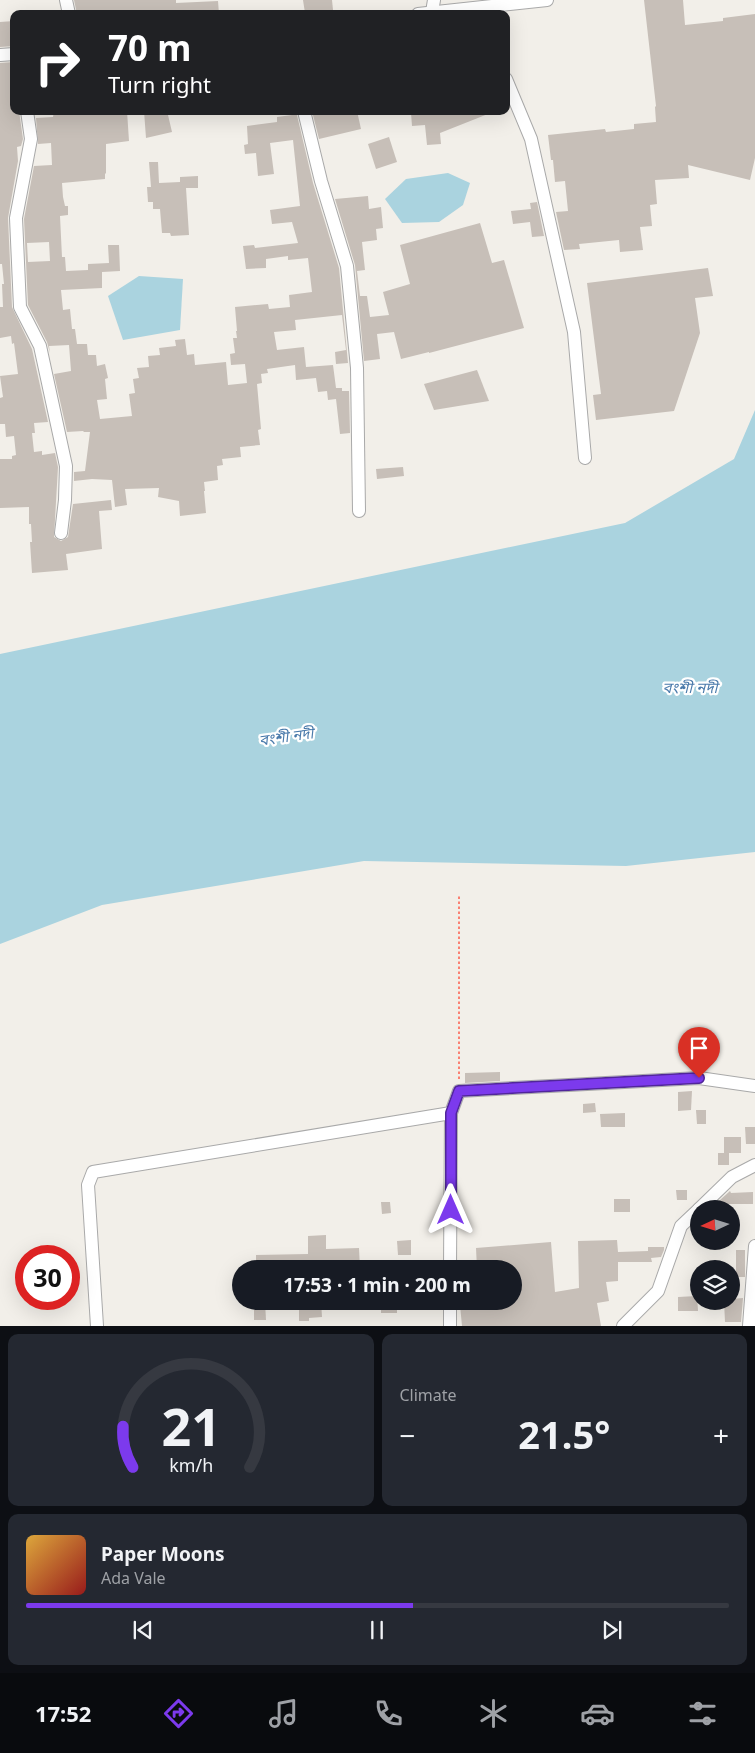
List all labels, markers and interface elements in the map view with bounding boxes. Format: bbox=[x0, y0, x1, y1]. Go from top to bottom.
text: 70 m bbox=[108, 24, 191, 71]
icon: right bbox=[25, 30, 90, 95]
text: Turn right bbox=[108, 69, 211, 99]
water label: বংশী নদী bbox=[663, 677, 720, 697]
water label: বংশী নদী bbox=[257, 722, 318, 750]
pin bbox=[678, 1027, 720, 1078]
icon: arrive bbox=[685, 1034, 713, 1062]
position arrow bbox=[424, 1183, 476, 1235]
north arrow bbox=[690, 1200, 740, 1250]
map controls bbox=[690, 1200, 740, 1310]
speed limit sign: 30 bbox=[15, 1245, 80, 1310]
button: layers bbox=[690, 1260, 740, 1310]
text: 17:53 · 1 min · 200 m bbox=[283, 1272, 471, 1298]
text: Climate bbox=[400, 1384, 457, 1406]
text: 21 bbox=[161, 1390, 221, 1461]
text: 21.5° bbox=[518, 1408, 610, 1460]
text: − bbox=[400, 1416, 416, 1454]
text: + bbox=[713, 1416, 729, 1454]
text: km/h bbox=[169, 1453, 213, 1477]
text: Paper Moons bbox=[101, 1541, 225, 1567]
text: Ada Vale bbox=[101, 1567, 166, 1589]
icon: previous bbox=[129, 1616, 157, 1644]
icon: pause bbox=[363, 1616, 391, 1644]
icon: next bbox=[598, 1616, 626, 1644]
icon: directions bbox=[161, 1696, 196, 1731]
icon: music bbox=[266, 1696, 301, 1731]
icon: phone bbox=[371, 1696, 406, 1731]
icon: climate bbox=[476, 1696, 511, 1731]
icon: car bbox=[580, 1696, 615, 1731]
icon: filters bbox=[685, 1696, 720, 1731]
text: 17:52 bbox=[35, 1698, 91, 1728]

